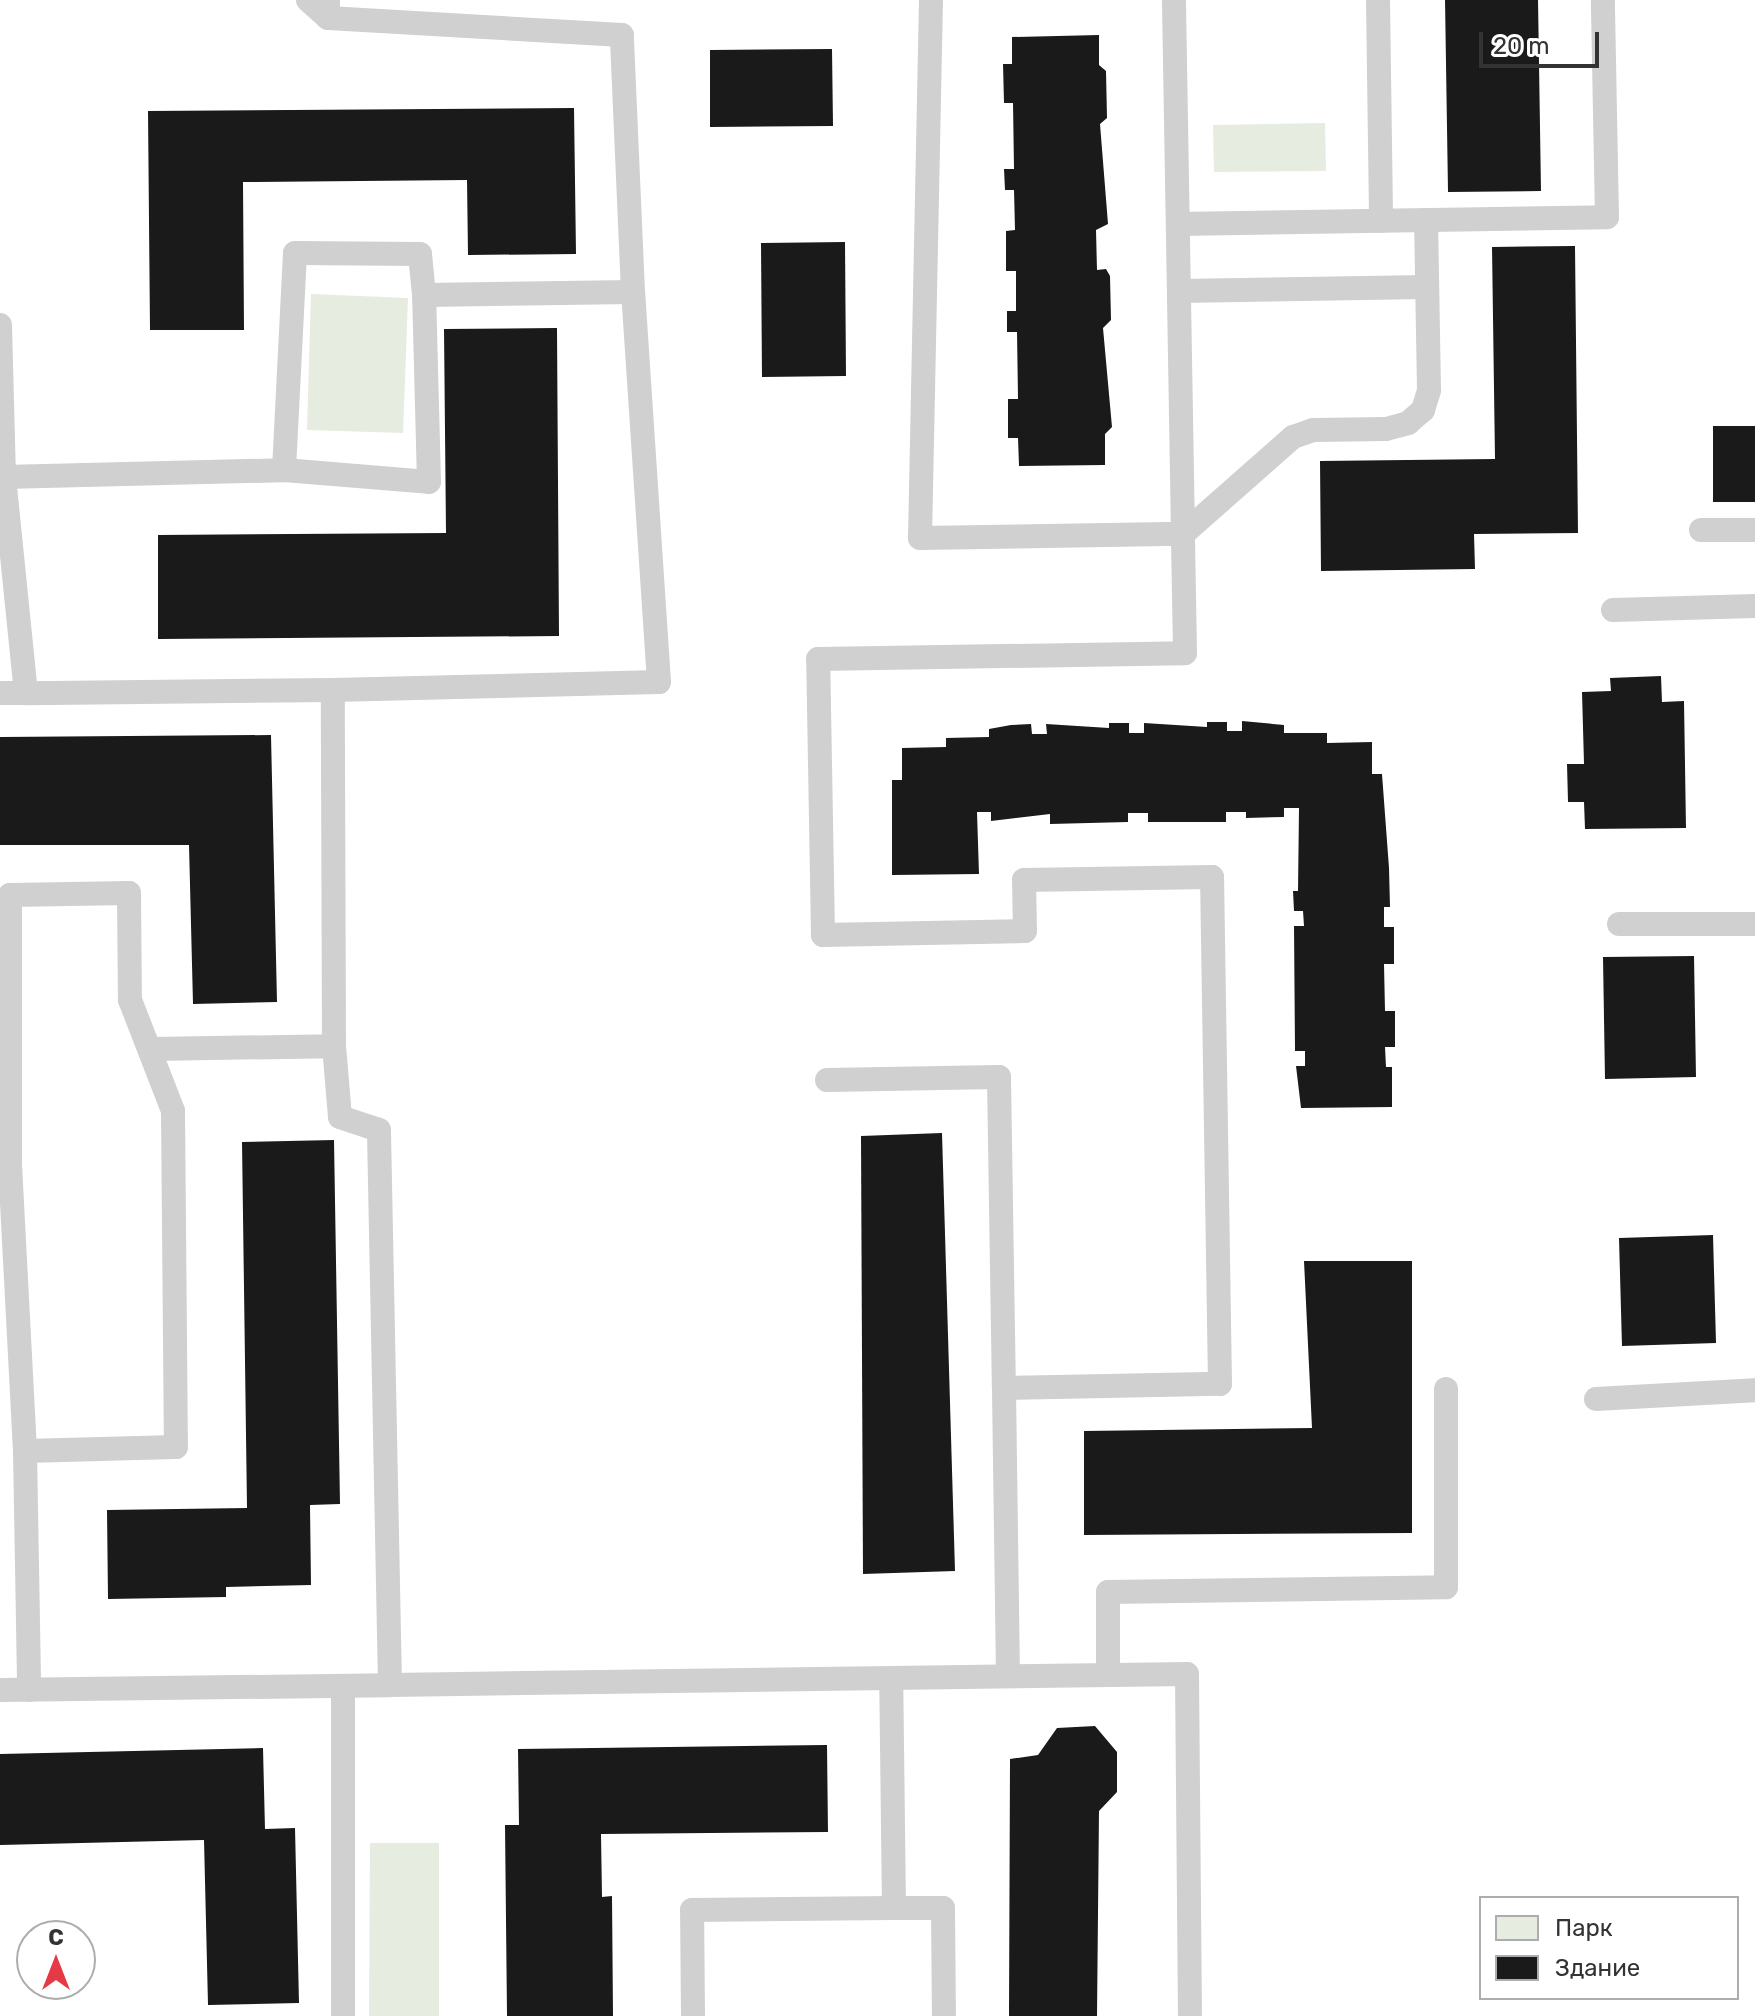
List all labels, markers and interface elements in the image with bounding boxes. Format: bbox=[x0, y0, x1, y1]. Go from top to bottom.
scale bar bbox=[1483, 16, 1603, 66]
text: 20 m bbox=[1493, 32, 1550, 60]
legend bbox=[1479, 1896, 1739, 2000]
text: Парк bbox=[1555, 1914, 1613, 1942]
north arrow bbox=[16, 1920, 96, 2000]
text: С bbox=[48, 1924, 64, 1951]
text: Здание bbox=[1555, 1954, 1640, 1982]

